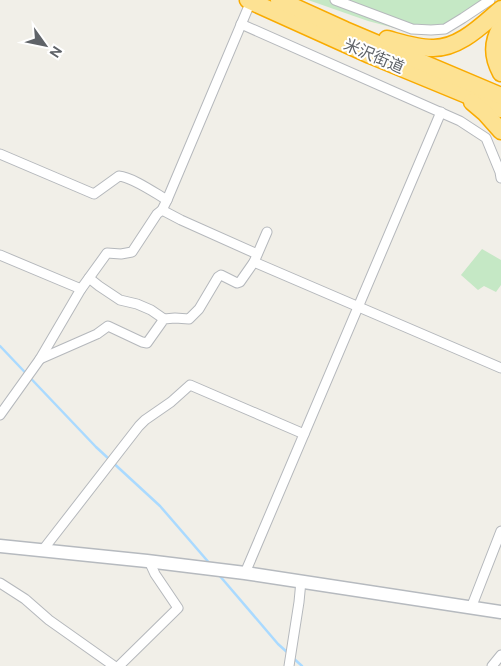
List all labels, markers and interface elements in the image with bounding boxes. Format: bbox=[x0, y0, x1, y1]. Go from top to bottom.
north arrow bbox=[20, 20, 70, 70]
street label: 米沢街道 bbox=[340, 34, 408, 78]
text: N bbox=[46, 43, 66, 61]

